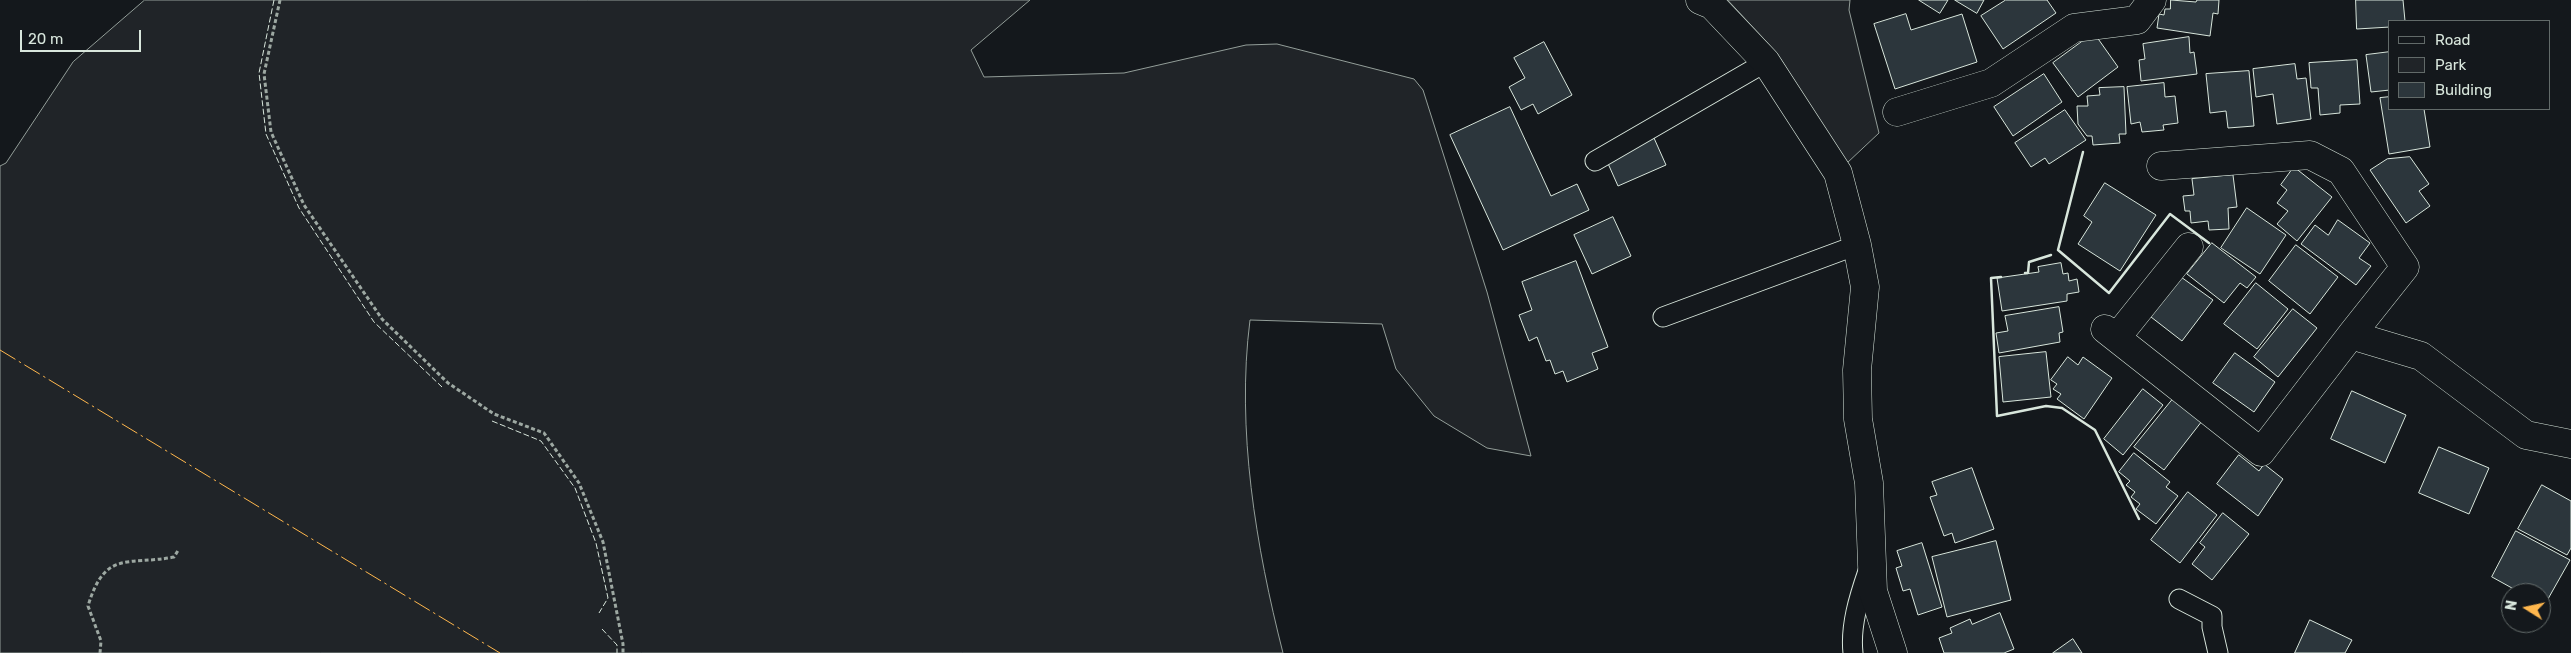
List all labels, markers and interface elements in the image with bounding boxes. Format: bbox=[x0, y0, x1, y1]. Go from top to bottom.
scale bar bbox=[22, 20, 144, 52]
legend bbox=[2388, 20, 2551, 110]
text: 20 m bbox=[28, 30, 63, 48]
text: Road bbox=[2435, 31, 2471, 49]
text: Park bbox=[2435, 56, 2466, 74]
text: Building bbox=[2435, 81, 2492, 99]
north arrow bbox=[2501, 583, 2551, 633]
text: N bbox=[2502, 599, 2521, 612]

